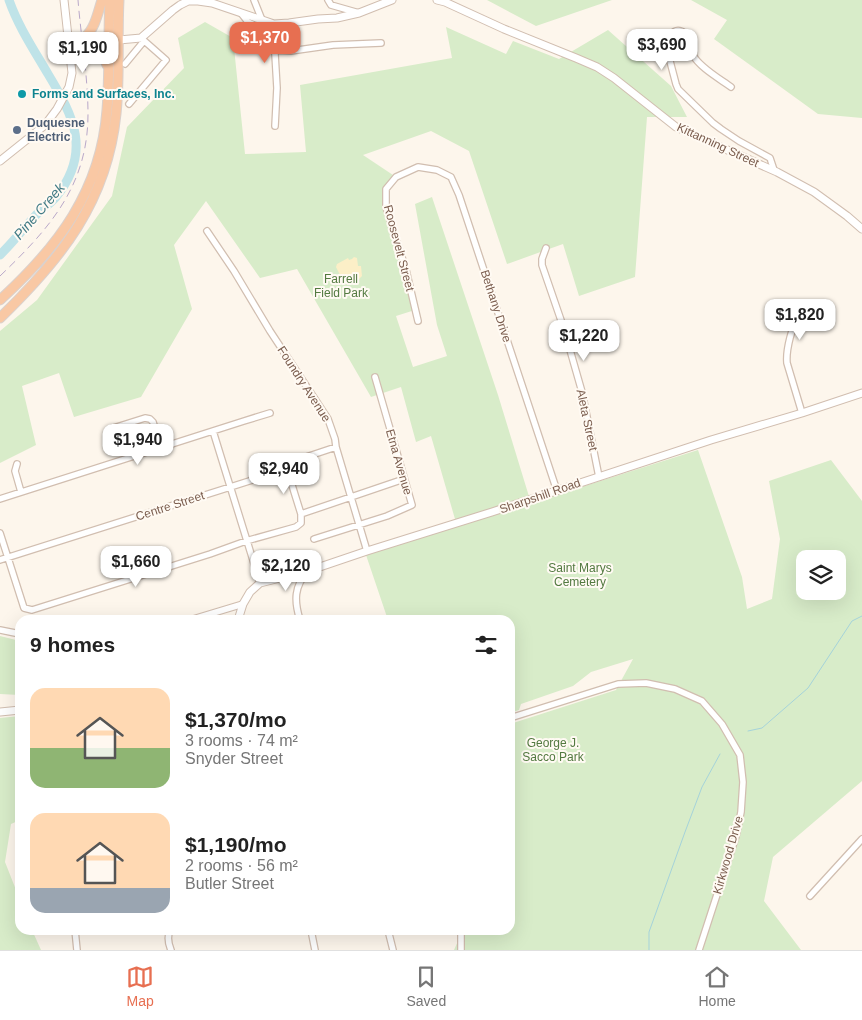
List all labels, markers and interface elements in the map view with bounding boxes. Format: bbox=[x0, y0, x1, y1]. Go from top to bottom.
pin: $1,370 bbox=[224, 22, 306, 64]
pin: $3,690 bbox=[621, 28, 703, 71]
text: $1,370 bbox=[241, 29, 289, 46]
pin: $1,190 bbox=[42, 32, 124, 74]
text: $3,690 bbox=[638, 36, 686, 53]
text: $1,190 bbox=[59, 39, 107, 56]
place label: Forms and Surfaces, Inc. bbox=[32, 87, 175, 101]
marker: Forms and Surfaces, Inc. bbox=[16, 88, 28, 100]
place label: Duquesne Electric bbox=[27, 116, 85, 144]
street label: Kittanning Street bbox=[675, 120, 762, 170]
marker: Duquesne Electric bbox=[11, 124, 23, 136]
water label: Pine Creek bbox=[10, 179, 68, 242]
street label: Roosevelt Street bbox=[381, 203, 417, 293]
street label: Bethany Drive bbox=[478, 268, 514, 344]
park label: Farrell Field Park bbox=[314, 272, 369, 300]
pin: $1,820 bbox=[759, 298, 841, 341]
text: $1,820 bbox=[776, 306, 824, 323]
pin: $1,220 bbox=[543, 320, 625, 362]
text: $1,220 bbox=[560, 327, 608, 344]
street label: Foundry Avenue bbox=[274, 344, 334, 425]
street label: Aleta Street bbox=[574, 388, 601, 453]
pin: $1,940 bbox=[97, 424, 179, 466]
street label: Etna Avenue bbox=[383, 427, 415, 497]
text: $1,940 bbox=[114, 431, 162, 448]
pin: $2,940 bbox=[243, 452, 325, 495]
text: $2,940 bbox=[260, 460, 308, 477]
street label: Sharpshill Road bbox=[498, 476, 582, 516]
street label: Centre Street bbox=[134, 488, 207, 524]
pin: $1,660 bbox=[95, 546, 177, 588]
pin: $2,120 bbox=[245, 550, 327, 592]
map controls bbox=[796, 550, 846, 600]
button: layers bbox=[796, 550, 846, 600]
text: $1,660 bbox=[112, 553, 160, 570]
text: $2,120 bbox=[262, 557, 310, 574]
park label: Saint Marys Cemetery bbox=[548, 561, 612, 589]
icon: filters bbox=[472, 631, 500, 659]
text: 9 homes bbox=[30, 633, 115, 656]
icon: home bbox=[70, 708, 130, 768]
text: $1,370/mo bbox=[185, 708, 287, 731]
text: 3 rooms · 74 m² bbox=[185, 732, 298, 749]
park label: George J. Sacco Park bbox=[522, 736, 585, 764]
text: Snyder Street bbox=[185, 750, 283, 767]
street label: Kirkwood Drive bbox=[710, 814, 746, 896]
icon: home bbox=[70, 833, 130, 893]
text: $1,190/mo bbox=[185, 833, 287, 856]
text: 2 rooms · 56 m² bbox=[185, 857, 298, 874]
text: Butler Street bbox=[185, 875, 274, 892]
tab: Map bbox=[126, 963, 154, 1009]
tab: Saved bbox=[406, 963, 446, 1009]
tab: Home bbox=[698, 963, 736, 1009]

